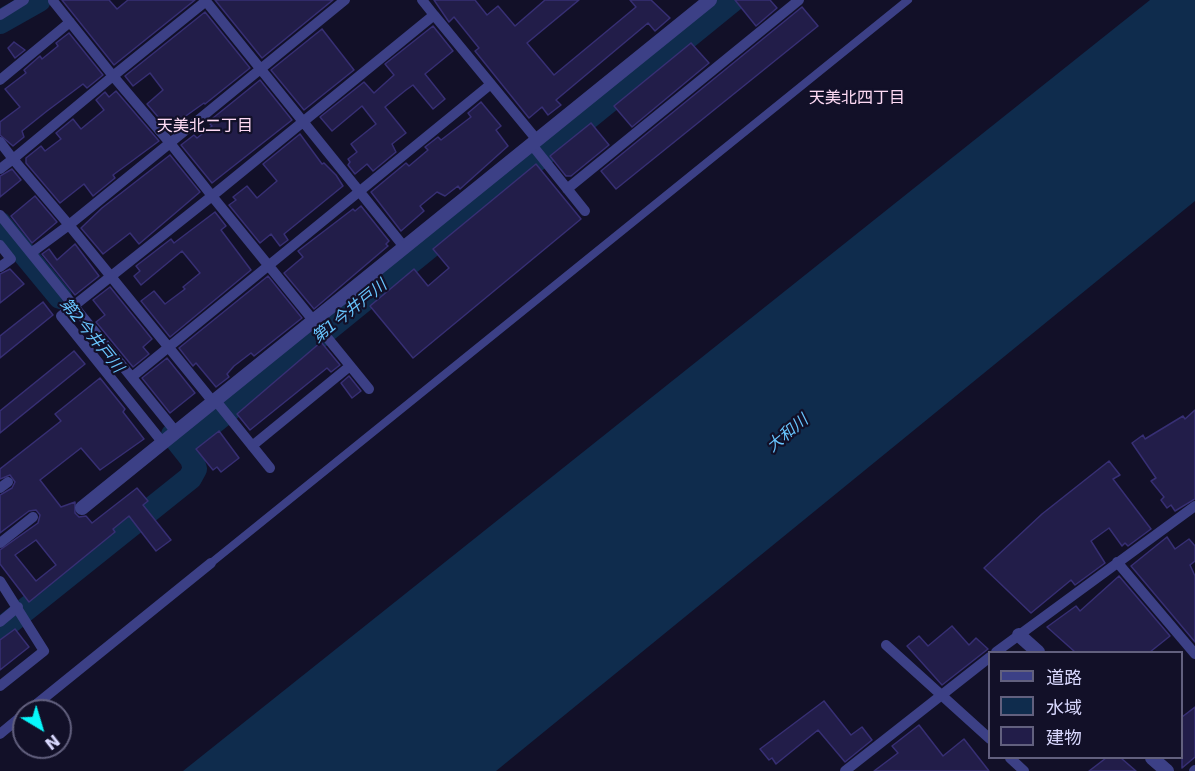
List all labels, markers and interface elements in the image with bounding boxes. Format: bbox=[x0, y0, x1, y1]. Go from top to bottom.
district label: 天美北四丁目 bbox=[809, 89, 905, 109]
district label: 天美北二丁目 bbox=[157, 117, 253, 137]
water label: 第1今井戸川 bbox=[309, 276, 391, 348]
water label: 第2今井戸川 bbox=[55, 295, 127, 377]
water label: 大和川 bbox=[763, 411, 813, 457]
legend bbox=[988, 651, 1183, 759]
text: 道路 bbox=[1046, 667, 1082, 688]
text: 水域 bbox=[1046, 697, 1082, 718]
north arrow bbox=[12, 699, 72, 759]
text: 建物 bbox=[1046, 727, 1082, 748]
text: N bbox=[41, 730, 63, 754]

